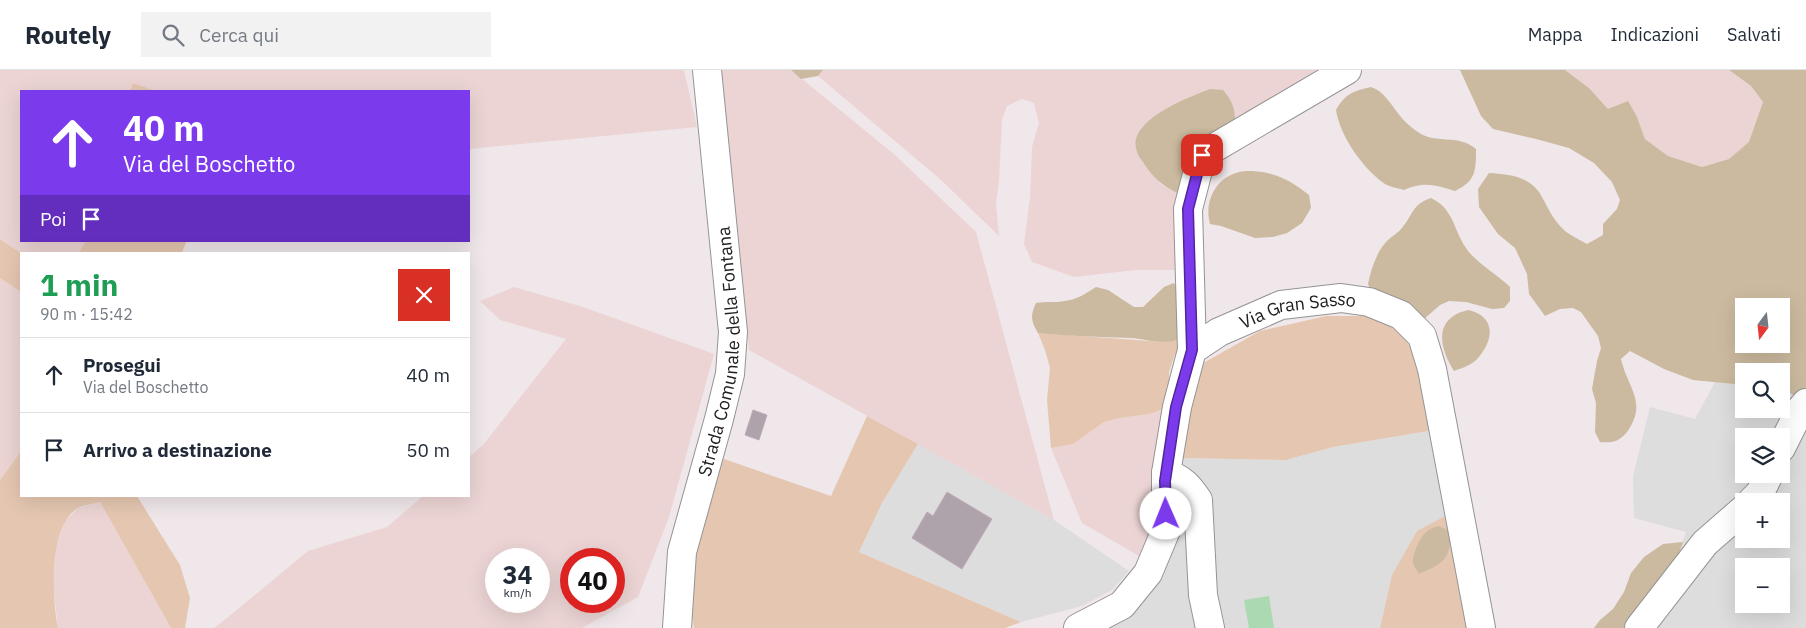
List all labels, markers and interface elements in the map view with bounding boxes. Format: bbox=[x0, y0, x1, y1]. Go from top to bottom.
search box bbox=[141, 12, 491, 57]
text: Routely bbox=[25, 19, 111, 51]
icon: search bbox=[159, 21, 187, 49]
text: Cerca qui bbox=[199, 23, 279, 47]
text: Mappa bbox=[1528, 23, 1582, 46]
text: Indicazioni bbox=[1610, 23, 1699, 46]
text: Salvati bbox=[1727, 23, 1781, 46]
text: 40 m bbox=[123, 105, 205, 151]
icon: ahead bbox=[40, 110, 105, 175]
pin bbox=[1181, 134, 1223, 176]
icon: arrive bbox=[1188, 141, 1216, 169]
text: Via del Boschetto bbox=[123, 149, 295, 178]
icon: arrive bbox=[77, 205, 105, 233]
text: Poi bbox=[40, 207, 67, 231]
street label: Strada Comunale della Fontana bbox=[692, 225, 745, 479]
text: 1 min bbox=[40, 265, 118, 304]
button: close bbox=[398, 269, 450, 321]
street label: Via Gran Sasso bbox=[1236, 286, 1358, 333]
north arrow bbox=[1735, 298, 1790, 352]
map controls bbox=[1735, 298, 1790, 613]
text: 90 m · 15:42 bbox=[40, 304, 133, 324]
text: Prosegui bbox=[83, 353, 161, 377]
icon: ahead bbox=[40, 361, 68, 389]
text: 40 m bbox=[406, 363, 450, 387]
button: search bbox=[1735, 363, 1790, 418]
text: Via del Boschetto bbox=[83, 377, 208, 397]
button: layers bbox=[1735, 428, 1790, 483]
icon: arrive bbox=[40, 436, 68, 464]
text: Arrivo a destinazione bbox=[83, 438, 272, 462]
text: 50 m bbox=[406, 438, 450, 462]
position arrow bbox=[1139, 487, 1191, 539]
button: + bbox=[1735, 493, 1790, 548]
speed limit sign: 40 bbox=[560, 548, 625, 613]
text: 34 bbox=[502, 558, 533, 591]
button: − bbox=[1735, 558, 1790, 613]
text: km/h bbox=[503, 585, 532, 600]

